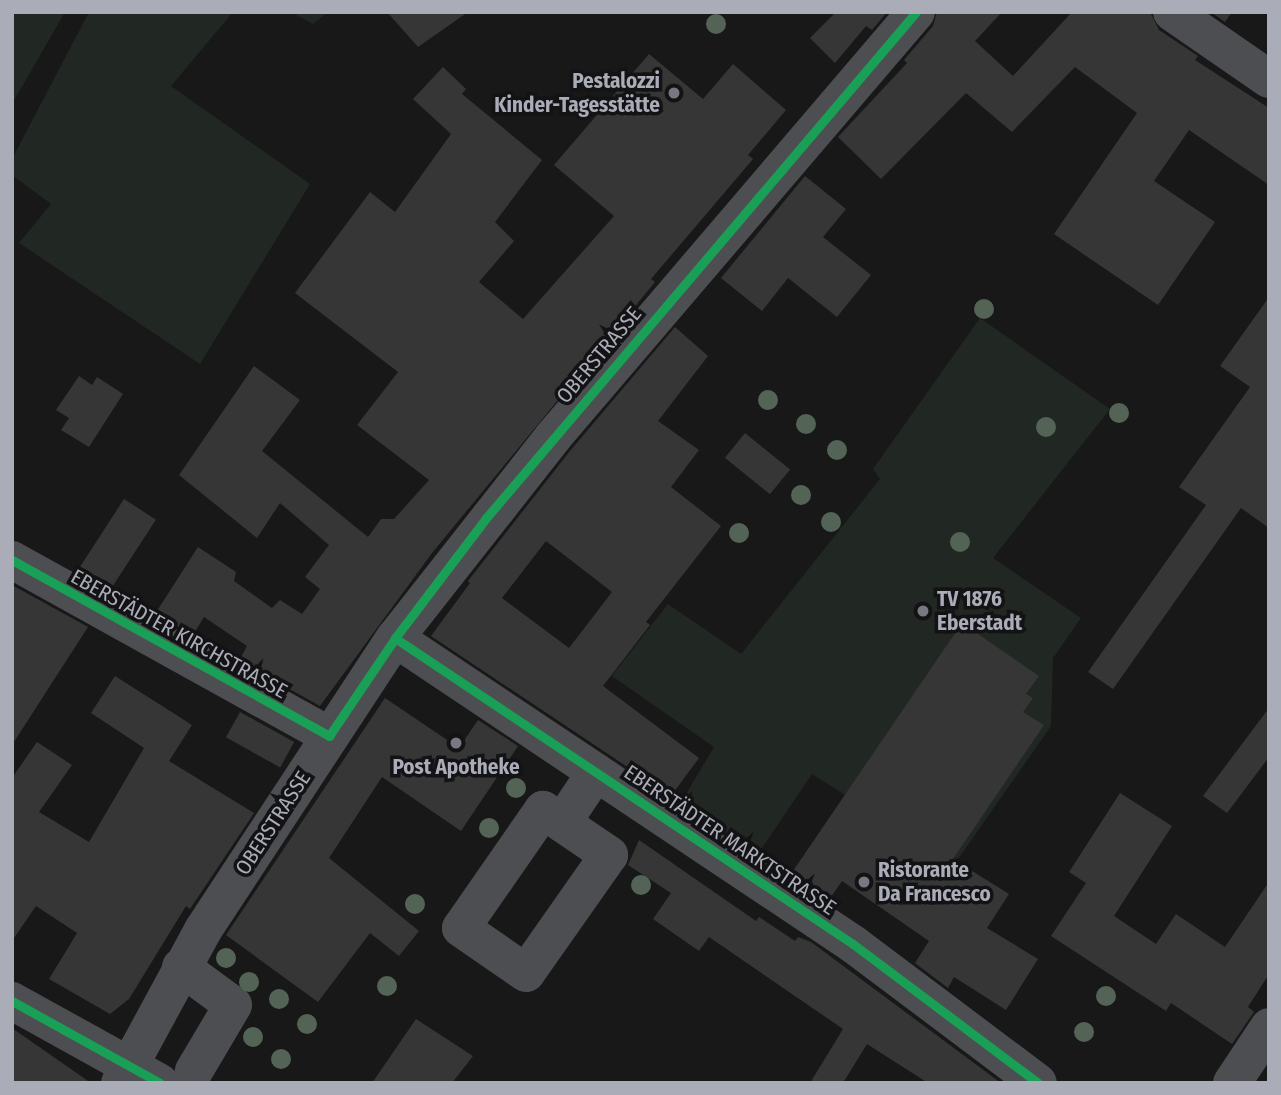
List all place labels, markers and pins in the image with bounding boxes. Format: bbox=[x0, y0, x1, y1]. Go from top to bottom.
place label: Pestalozzi Kinder-Tagesstätte bbox=[494, 68, 660, 118]
marker: Pestalozzi Kinder-Tagesstätte bbox=[666, 85, 682, 101]
place label: TV 1876 Eberstadt bbox=[937, 586, 1022, 636]
marker: TV 1876 Eberstadt bbox=[915, 603, 931, 619]
marker: Post Apotheke bbox=[448, 735, 464, 751]
place label: Post Apotheke bbox=[392, 754, 520, 780]
place label: Ristorante Da Francesco bbox=[878, 857, 991, 907]
marker: Ristorante Da Francesco bbox=[856, 874, 872, 890]

